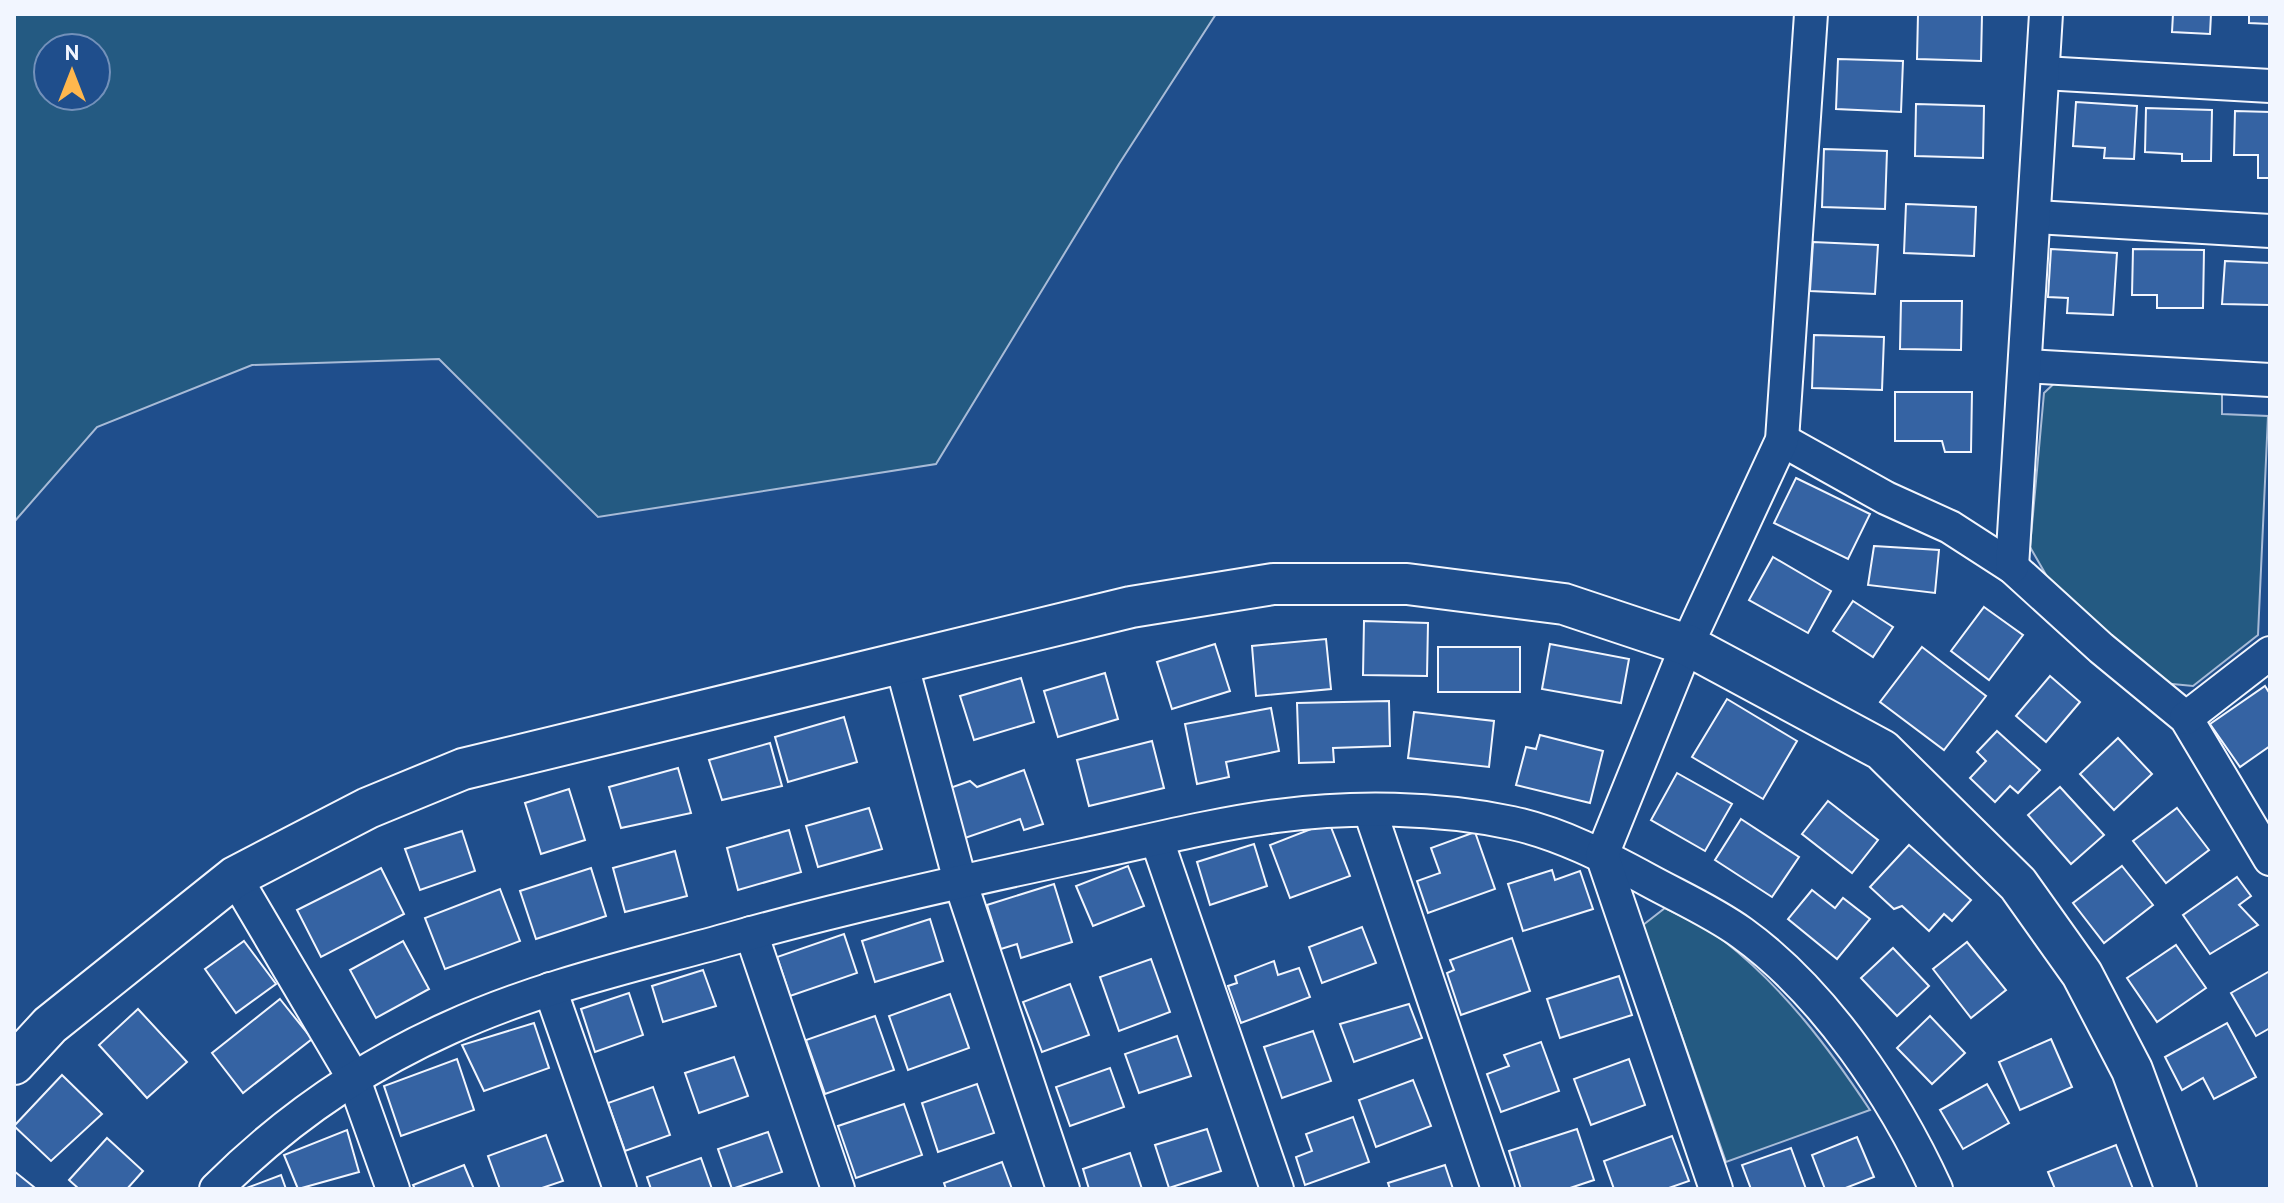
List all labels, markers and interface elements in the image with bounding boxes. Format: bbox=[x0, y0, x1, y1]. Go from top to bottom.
north arrow bbox=[32, 32, 112, 112]
text: N bbox=[65, 38, 79, 66]

